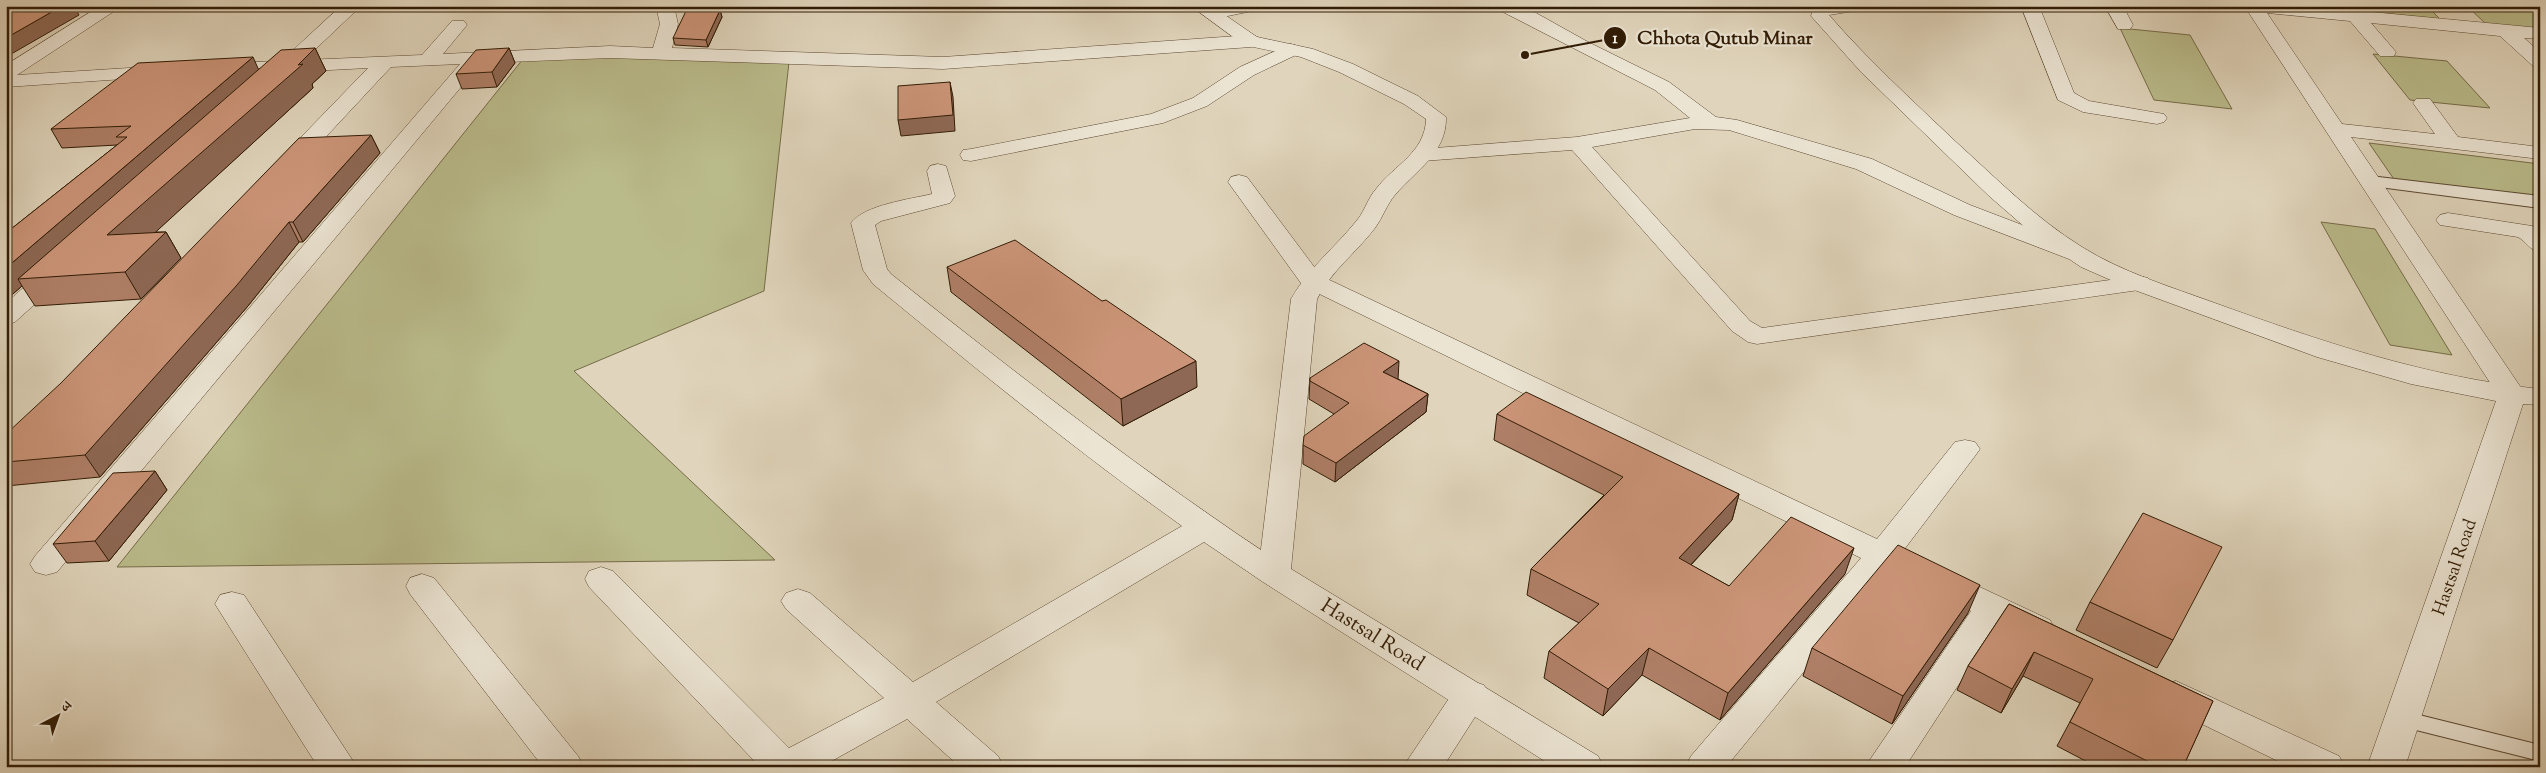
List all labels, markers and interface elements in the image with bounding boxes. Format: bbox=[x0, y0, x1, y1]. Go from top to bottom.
callout: Chhota Qutub Minar bbox=[1603, 21, 1823, 55]
text: Chhota Qutub Minar bbox=[1637, 26, 1814, 53]
text: 1 bbox=[1612, 29, 1618, 50]
street label: Hastsal Road bbox=[2427, 516, 2485, 619]
street label: Hastsal Road bbox=[1314, 592, 1430, 680]
north arrow bbox=[32, 690, 82, 740]
text: उ bbox=[55, 697, 75, 718]

